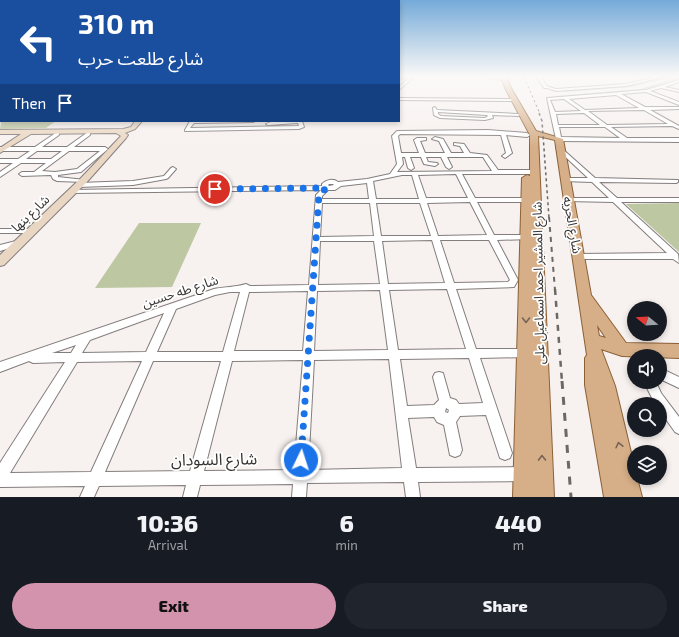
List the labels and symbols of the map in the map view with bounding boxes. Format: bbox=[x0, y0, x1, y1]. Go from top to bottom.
pin bbox=[198, 172, 232, 206]
street label: شارع بنها bbox=[8, 191, 54, 237]
street label: شارع الحريه bbox=[557, 195, 586, 255]
street label: شارع المشير احمد اسماعيل على bbox=[529, 202, 550, 364]
street label: شارع طه حسين bbox=[140, 271, 221, 314]
north arrow bbox=[627, 301, 667, 341]
one-way arrow bbox=[522, 317, 530, 323]
position arrow bbox=[280, 439, 322, 481]
one-way arrow bbox=[616, 442, 624, 448]
street label: شارع السودان bbox=[171, 448, 257, 473]
one-way arrow bbox=[538, 455, 546, 461]

